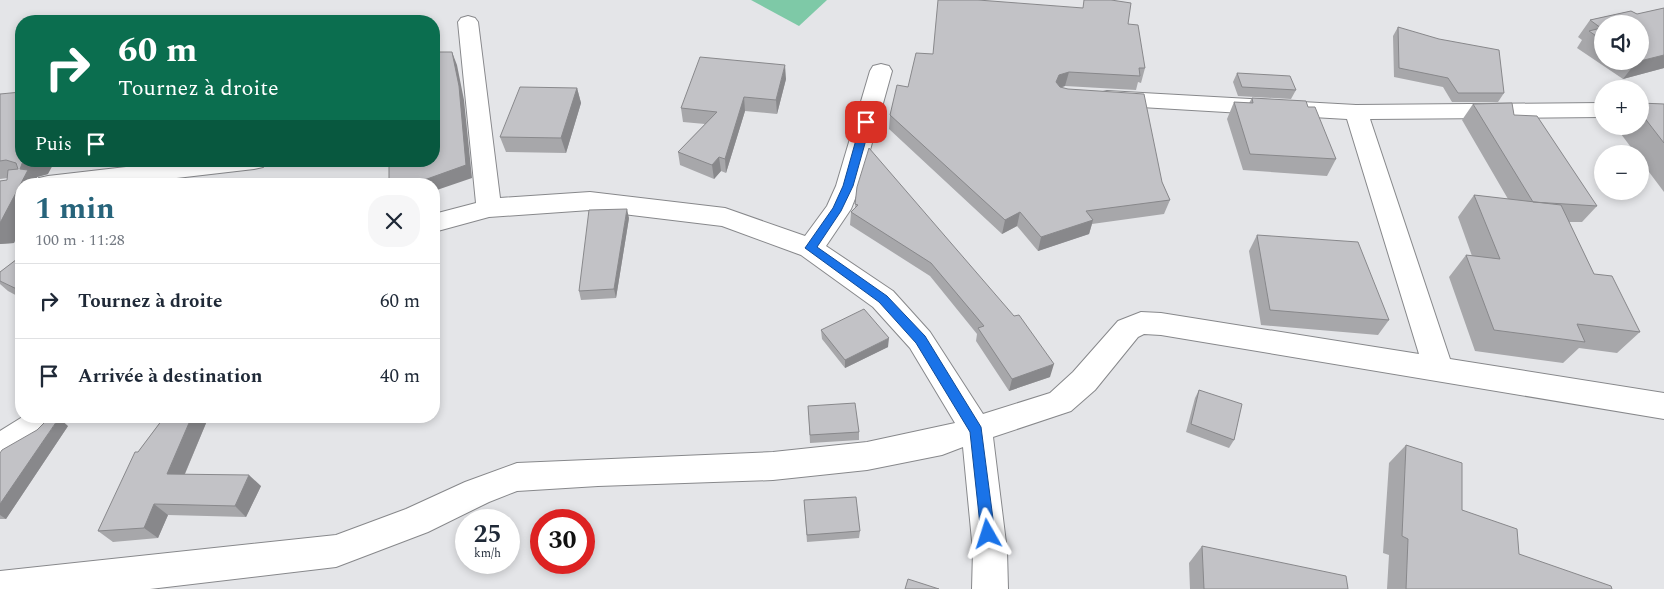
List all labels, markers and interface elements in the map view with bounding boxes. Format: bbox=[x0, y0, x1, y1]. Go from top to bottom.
map controls bbox=[1594, 15, 1649, 200]
button: sound bbox=[1594, 15, 1649, 70]
text: 60 m bbox=[118, 24, 198, 77]
icon: right bbox=[35, 35, 100, 100]
text: Tournez à droite bbox=[118, 72, 279, 105]
button: + bbox=[1594, 80, 1649, 135]
pin bbox=[845, 101, 887, 143]
icon: arrive bbox=[852, 108, 880, 136]
text: Puis bbox=[35, 130, 72, 159]
icon: arrive bbox=[82, 130, 110, 158]
button: − bbox=[1594, 145, 1649, 200]
text: 1 min bbox=[35, 186, 115, 232]
button: close bbox=[368, 195, 420, 247]
text: 100 m · 11:28 bbox=[35, 228, 125, 252]
icon: right bbox=[35, 287, 63, 315]
text: Tournez à droite bbox=[78, 287, 222, 316]
text: 60 m bbox=[380, 287, 420, 316]
icon: arrive bbox=[35, 362, 63, 390]
text: Arrivée à destination bbox=[78, 362, 262, 391]
text: 40 m bbox=[380, 362, 420, 391]
position arrow bbox=[961, 507, 1013, 559]
speed limit sign: 30 bbox=[530, 509, 595, 574]
text: 25 bbox=[473, 516, 502, 554]
text: km/h bbox=[474, 544, 501, 563]

